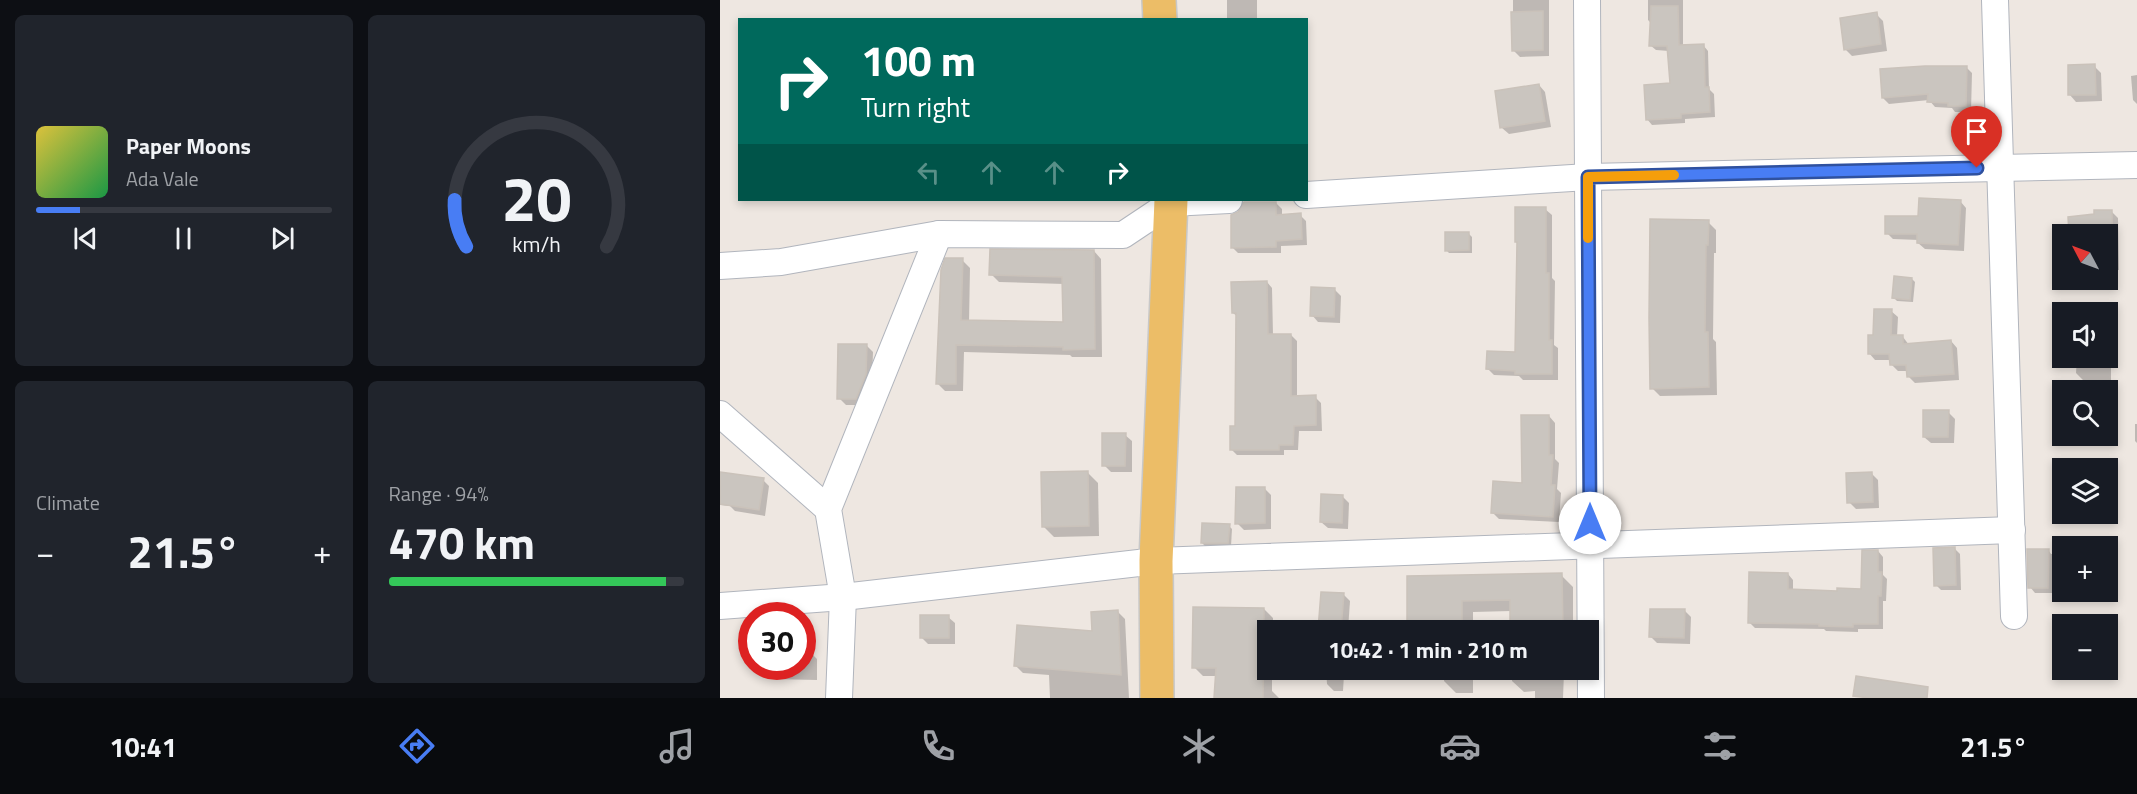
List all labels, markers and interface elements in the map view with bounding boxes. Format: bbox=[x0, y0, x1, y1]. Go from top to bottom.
text: 100 m bbox=[861, 28, 976, 92]
icon: right bbox=[762, 42, 840, 120]
text: Turn right bbox=[861, 86, 970, 127]
pin bbox=[1951, 106, 2002, 168]
icon: arrive bbox=[1960, 115, 1993, 148]
text: Paper Moons bbox=[126, 129, 251, 163]
text: 20 bbox=[501, 151, 571, 246]
icon: left bbox=[912, 156, 945, 189]
icon: ahead bbox=[975, 156, 1008, 189]
icon: ahead bbox=[1038, 156, 1071, 189]
icon: right bbox=[1101, 156, 1134, 189]
text: Ada Vale bbox=[126, 163, 199, 194]
icon: previous bbox=[69, 222, 102, 255]
icon: pause bbox=[167, 222, 200, 255]
icon: next bbox=[266, 222, 299, 255]
north arrow bbox=[2052, 224, 2118, 290]
map controls bbox=[2052, 224, 2118, 680]
text: km/h bbox=[512, 229, 561, 261]
button: sound bbox=[2052, 302, 2118, 368]
button: search bbox=[2052, 380, 2118, 446]
button: layers bbox=[2052, 458, 2118, 524]
text: Range · 94% bbox=[389, 478, 489, 509]
text: Climate bbox=[36, 487, 100, 518]
position arrow bbox=[1558, 491, 1622, 555]
text: 470 km bbox=[389, 508, 535, 576]
text: 21.5° bbox=[128, 517, 240, 585]
text: − bbox=[36, 527, 54, 577]
text: + bbox=[313, 527, 331, 577]
button: + bbox=[2052, 536, 2118, 602]
speed limit sign: 30 bbox=[738, 602, 816, 680]
button: − bbox=[2052, 614, 2118, 680]
text: 10:42 · 1 min · 210 m bbox=[1328, 633, 1528, 667]
icon: directions bbox=[396, 725, 438, 767]
icon: music bbox=[656, 725, 698, 767]
icon: phone bbox=[917, 725, 959, 767]
icon: climate bbox=[1178, 725, 1220, 767]
icon: car bbox=[1439, 725, 1481, 767]
icon: filters bbox=[1699, 725, 1741, 767]
text: 10:41 bbox=[109, 726, 177, 767]
text: 21.5° bbox=[1960, 726, 2028, 767]

